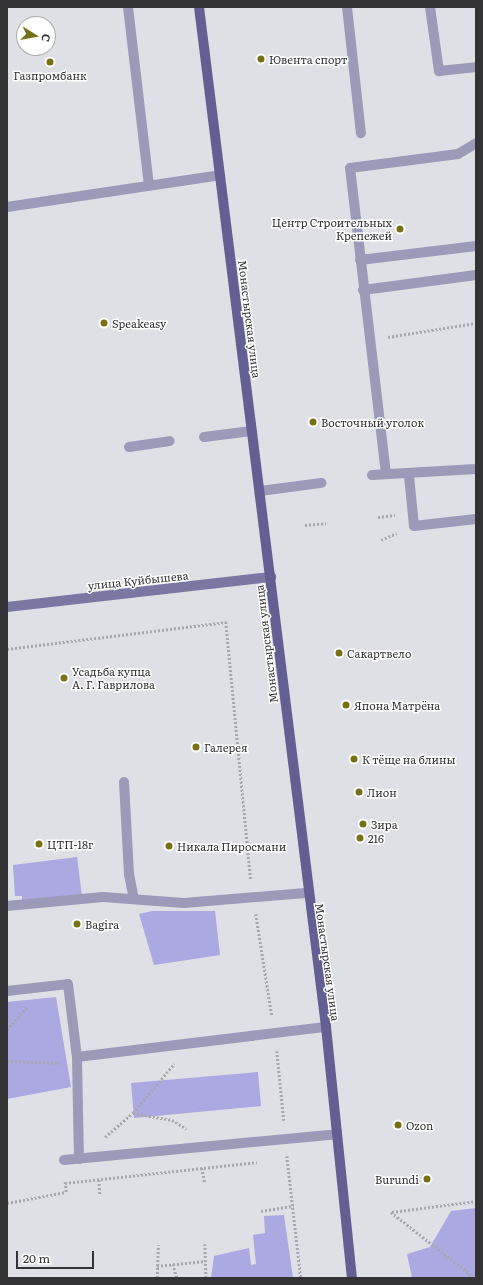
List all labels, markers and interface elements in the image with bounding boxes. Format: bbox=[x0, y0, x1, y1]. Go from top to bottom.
north arrow bbox=[16, 16, 56, 56]
text: С bbox=[38, 33, 55, 43]
place label: Ювента спорт bbox=[269, 52, 347, 66]
marker: Ювента спорт bbox=[256, 54, 266, 64]
marker: Газпромбанк bbox=[45, 57, 55, 67]
place label: Газпромбанк bbox=[14, 68, 86, 82]
place label: Центр Строительных Крепежей bbox=[272, 216, 392, 242]
marker: Центр Строительных Крепежей bbox=[395, 224, 405, 234]
street label: Монастырская улица bbox=[236, 259, 264, 379]
place label: Speakeasy bbox=[112, 316, 166, 330]
marker: Speakeasy bbox=[99, 318, 109, 328]
place label: Восточный уголок bbox=[321, 415, 424, 429]
marker: Восточный уголок bbox=[308, 417, 318, 427]
street label: улица Куйбышева bbox=[87, 568, 189, 592]
street label: Монастырская улица bbox=[252, 584, 280, 704]
place label: Сакартвело bbox=[347, 646, 411, 660]
marker: Сакартвело bbox=[334, 648, 344, 658]
place label: Усадьба купца А. Г. Гаврилова bbox=[72, 665, 155, 691]
marker: Усадьба купца А. Г. Гаврилова bbox=[59, 673, 69, 683]
place label: Япона Матрёна bbox=[354, 698, 440, 712]
marker: Япона Матрёна bbox=[341, 700, 351, 710]
place label: Галерея bbox=[204, 740, 248, 754]
marker: Галерея bbox=[191, 742, 201, 752]
place label: К тёще на блины bbox=[362, 752, 456, 766]
marker: К тёще на блины bbox=[349, 754, 359, 764]
place label: Лион bbox=[367, 785, 397, 799]
marker: Лион bbox=[354, 787, 364, 797]
place label: Зира bbox=[371, 817, 398, 831]
marker: Зира bbox=[358, 819, 368, 829]
place label: 216 bbox=[368, 831, 384, 845]
marker: 216 bbox=[355, 833, 365, 843]
place label: ЦТП-18г bbox=[47, 837, 94, 851]
marker: ЦТП-18г bbox=[34, 839, 44, 849]
place label: Никала Пиросмани bbox=[177, 839, 286, 853]
marker: Никала Пиросмани bbox=[164, 841, 174, 851]
street label: Монастырская улица bbox=[313, 902, 343, 1022]
place label: Bagira bbox=[85, 917, 119, 931]
marker: Bagira bbox=[72, 919, 82, 929]
place label: Ozon bbox=[406, 1118, 433, 1132]
marker: Ozon bbox=[393, 1120, 403, 1130]
place label: Burundi bbox=[375, 1172, 419, 1186]
marker: Burundi bbox=[422, 1174, 432, 1184]
scale bar bbox=[18, 1243, 96, 1269]
text: 20 m bbox=[23, 1249, 50, 1267]

